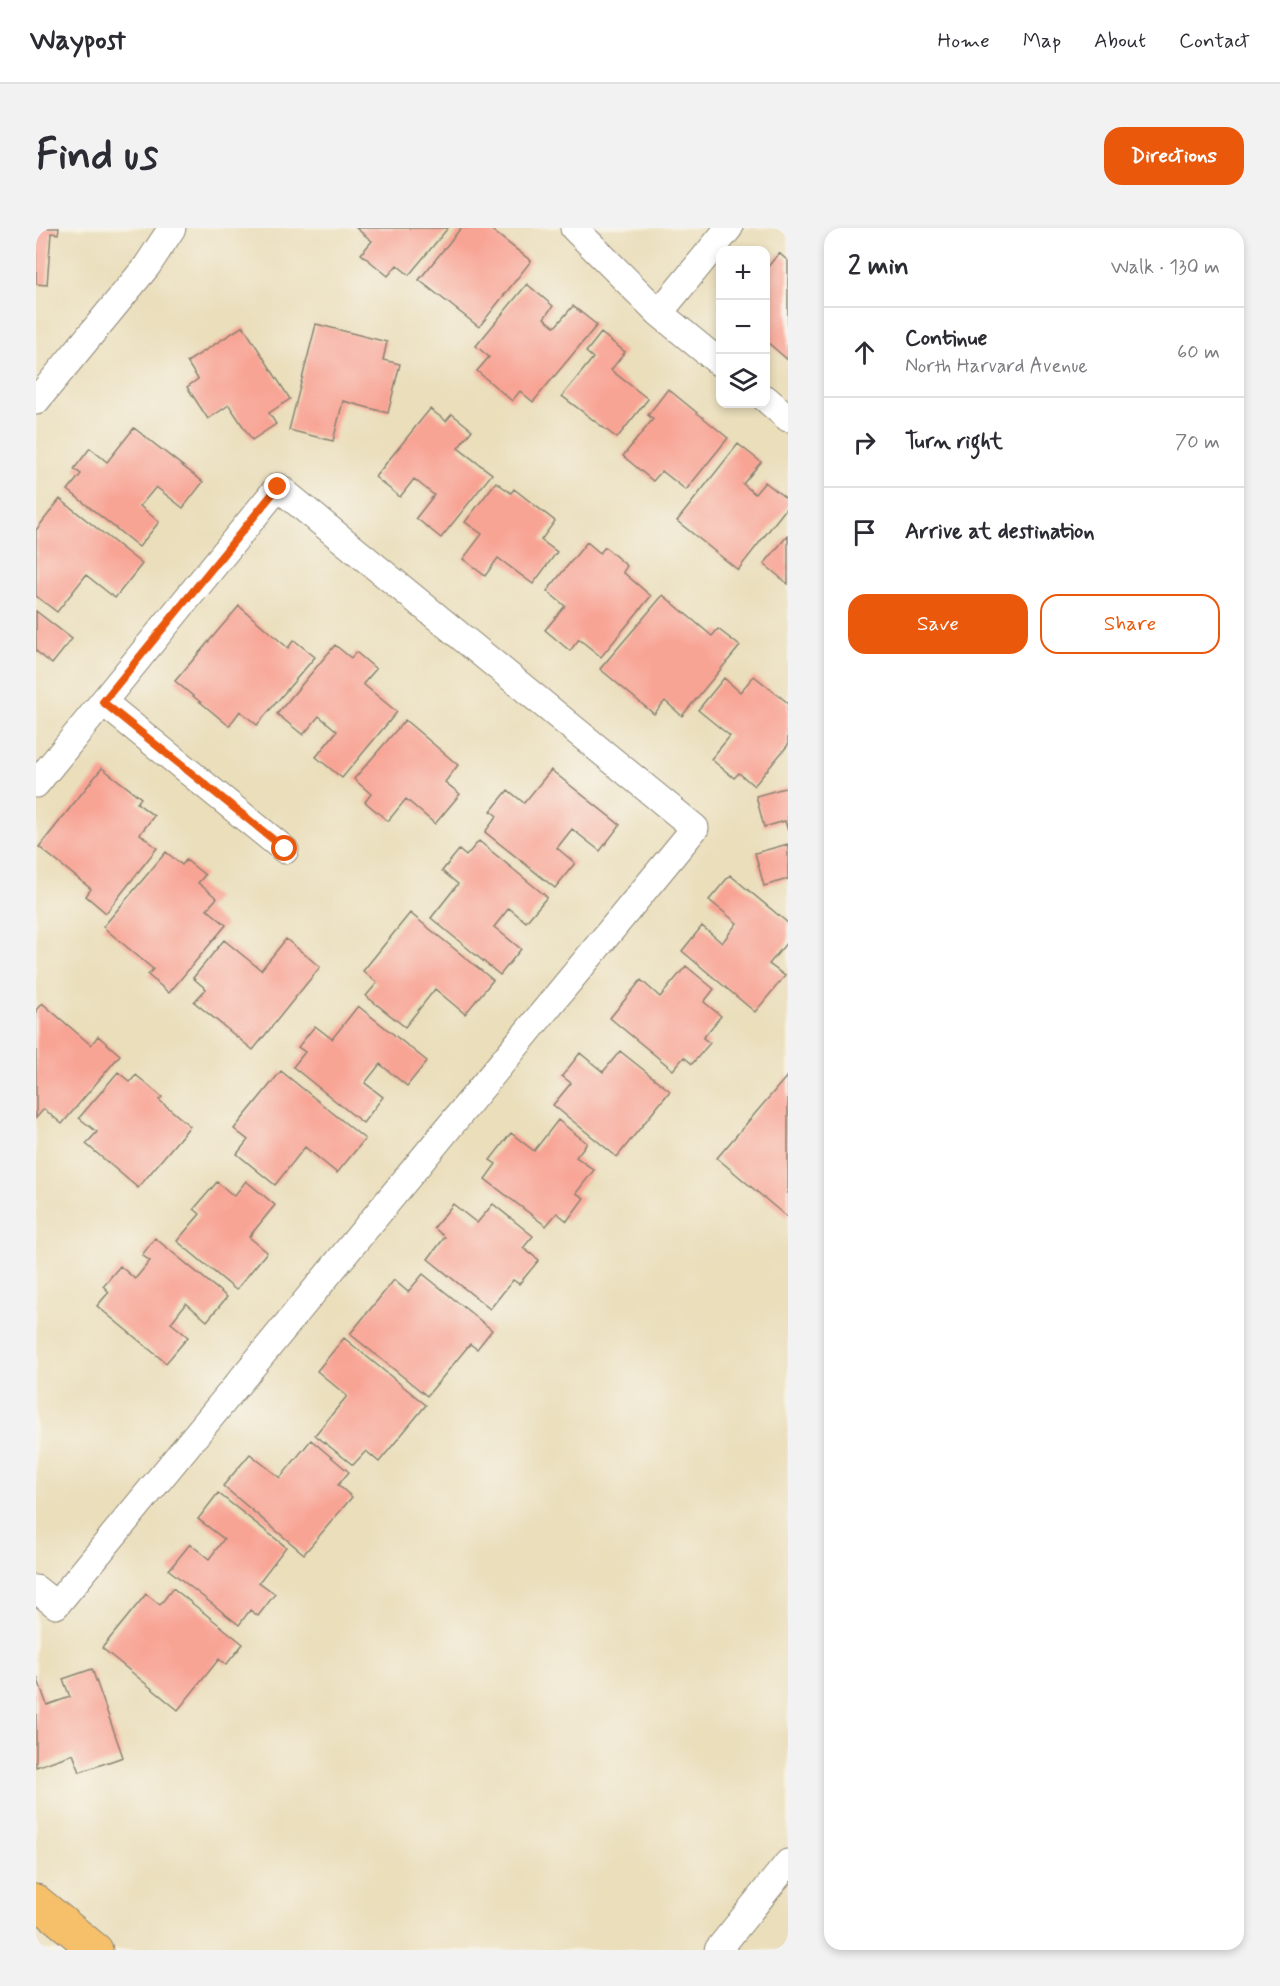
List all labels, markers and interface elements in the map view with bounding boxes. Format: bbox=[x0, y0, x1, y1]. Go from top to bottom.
text: Waypost bbox=[30, 23, 126, 60]
text: Home bbox=[938, 27, 990, 55]
text: Map bbox=[1023, 27, 1061, 55]
text: About bbox=[1094, 27, 1146, 55]
text: Contact bbox=[1179, 27, 1250, 55]
button: Directions bbox=[1104, 127, 1244, 185]
text: Find us bbox=[36, 129, 158, 184]
map controls bbox=[716, 246, 770, 408]
button: + bbox=[716, 246, 770, 300]
text: 2 min bbox=[848, 250, 909, 284]
text: Walk · 130 m bbox=[1111, 254, 1220, 281]
button: − bbox=[716, 300, 770, 354]
text: Continue bbox=[905, 325, 987, 353]
icon: ahead bbox=[848, 336, 881, 369]
text: 60 m bbox=[1177, 339, 1220, 366]
text: North Harvard Avenue bbox=[905, 353, 1088, 380]
button: layers bbox=[716, 354, 770, 408]
icon: right bbox=[848, 426, 881, 459]
text: Turn right bbox=[905, 428, 1003, 456]
text: 70 m bbox=[1175, 429, 1220, 456]
route end bbox=[264, 473, 290, 499]
icon: arrive bbox=[848, 516, 881, 549]
text: Arrive at destination bbox=[905, 518, 1095, 546]
button: Save bbox=[848, 594, 1028, 654]
button: Share bbox=[1040, 594, 1220, 654]
route start bbox=[271, 835, 297, 861]

